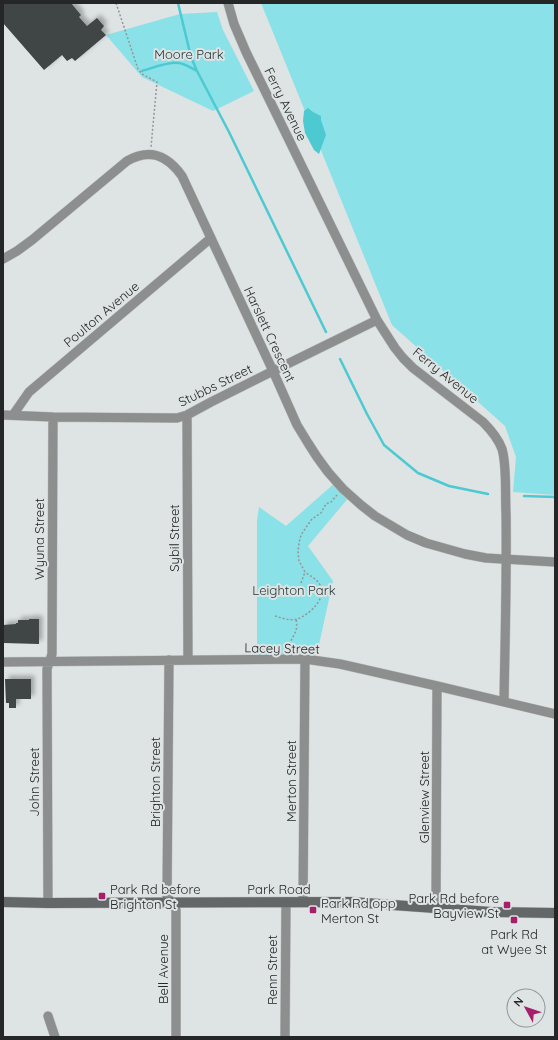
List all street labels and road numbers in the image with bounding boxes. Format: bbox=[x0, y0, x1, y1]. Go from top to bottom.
street label: Ferry Avenue bbox=[261, 65, 311, 143]
street label: Poulton Avenue bbox=[60, 278, 142, 350]
street label: Harslett Crescent bbox=[241, 284, 299, 384]
street label: Ferry Avenue bbox=[410, 344, 482, 406]
street label: Stubbs Street bbox=[176, 360, 254, 410]
street label: Wyuna Street bbox=[31, 498, 47, 580]
street label: Sybil Street bbox=[166, 504, 182, 572]
street label: Lacey Street bbox=[244, 639, 320, 657]
street label: Brighton Street bbox=[147, 737, 163, 827]
street label: Merton Street bbox=[283, 740, 299, 822]
street label: John Street bbox=[26, 747, 42, 817]
street label: Glenview Street bbox=[416, 751, 432, 843]
street label: Park Road bbox=[247, 881, 311, 897]
street label: Bell Avenue bbox=[155, 934, 171, 1004]
street label: Renn Street bbox=[264, 935, 280, 1005]

